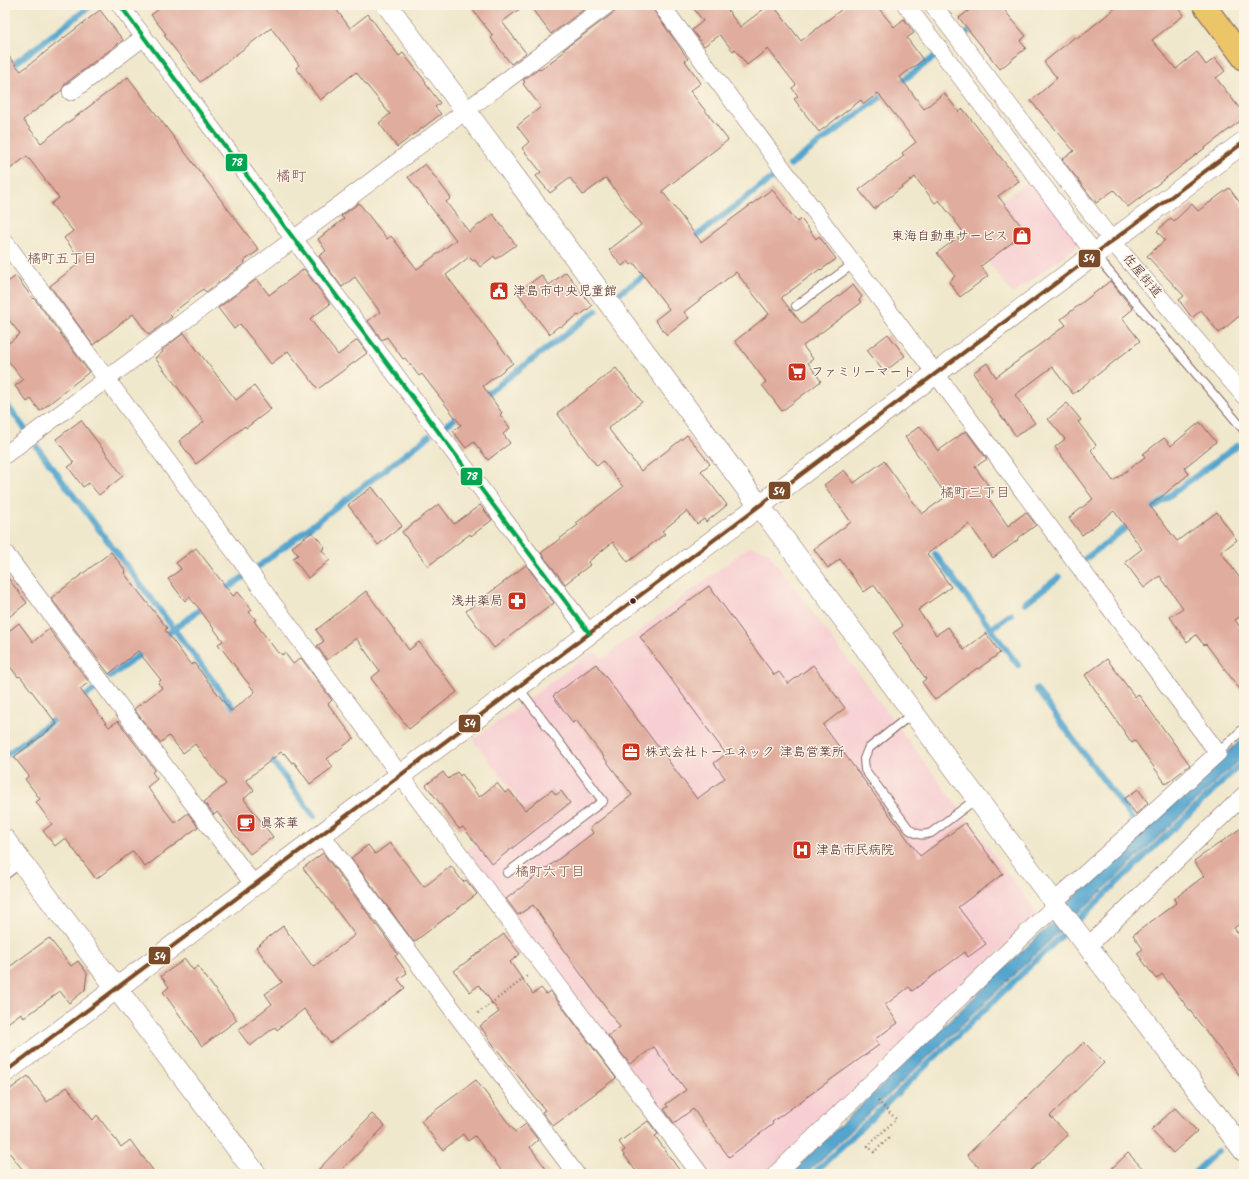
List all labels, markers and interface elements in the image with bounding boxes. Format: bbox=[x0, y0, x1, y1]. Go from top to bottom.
line badge: 78 bbox=[225, 153, 248, 172]
text: 78 bbox=[231, 154, 243, 172]
district label: 橘町 bbox=[276, 165, 307, 189]
shop icon: 東海自動車サービス bbox=[1011, 225, 1033, 247]
place label: 東海自動車サービス bbox=[891, 226, 1008, 247]
district label: 橘町五丁目 bbox=[27, 248, 97, 270]
line badge: 54 bbox=[1078, 249, 1101, 268]
street label: 佐屋街道 bbox=[1117, 249, 1167, 303]
text: 54 bbox=[1082, 250, 1095, 268]
public building icon: 津島市中央児童館 bbox=[488, 280, 510, 302]
place label: 津島市中央児童館 bbox=[513, 281, 617, 302]
supermarket icon: ファミリーマート bbox=[786, 361, 808, 383]
place label: ファミリーマート bbox=[811, 362, 915, 383]
line badge: 78 bbox=[460, 467, 483, 486]
text: 78 bbox=[466, 468, 478, 486]
line badge: 54 bbox=[768, 481, 791, 500]
district label: 橘町三丁目 bbox=[940, 482, 1010, 504]
text: 54 bbox=[772, 483, 785, 501]
pharmacy icon: 浅井薬局 bbox=[506, 590, 528, 612]
place label: 浅井薬局 bbox=[451, 591, 503, 612]
unlabelled marker bbox=[628, 596, 638, 606]
line badge: 54 bbox=[458, 714, 481, 733]
text: 54 bbox=[463, 715, 476, 733]
office icon: 株式会社トーエネック 津島営業所 bbox=[620, 741, 642, 763]
place label: 株式会社トーエネック 津島営業所 bbox=[645, 742, 845, 763]
cafe icon: 眞茶華 bbox=[235, 812, 257, 834]
place label: 眞茶華 bbox=[260, 813, 299, 834]
hospital icon: 津島市民病院 bbox=[791, 839, 813, 861]
place label: 津島市民病院 bbox=[816, 840, 894, 861]
district label: 橘町六丁目 bbox=[515, 861, 585, 883]
line badge: 54 bbox=[148, 946, 171, 965]
text: 54 bbox=[153, 948, 166, 966]

